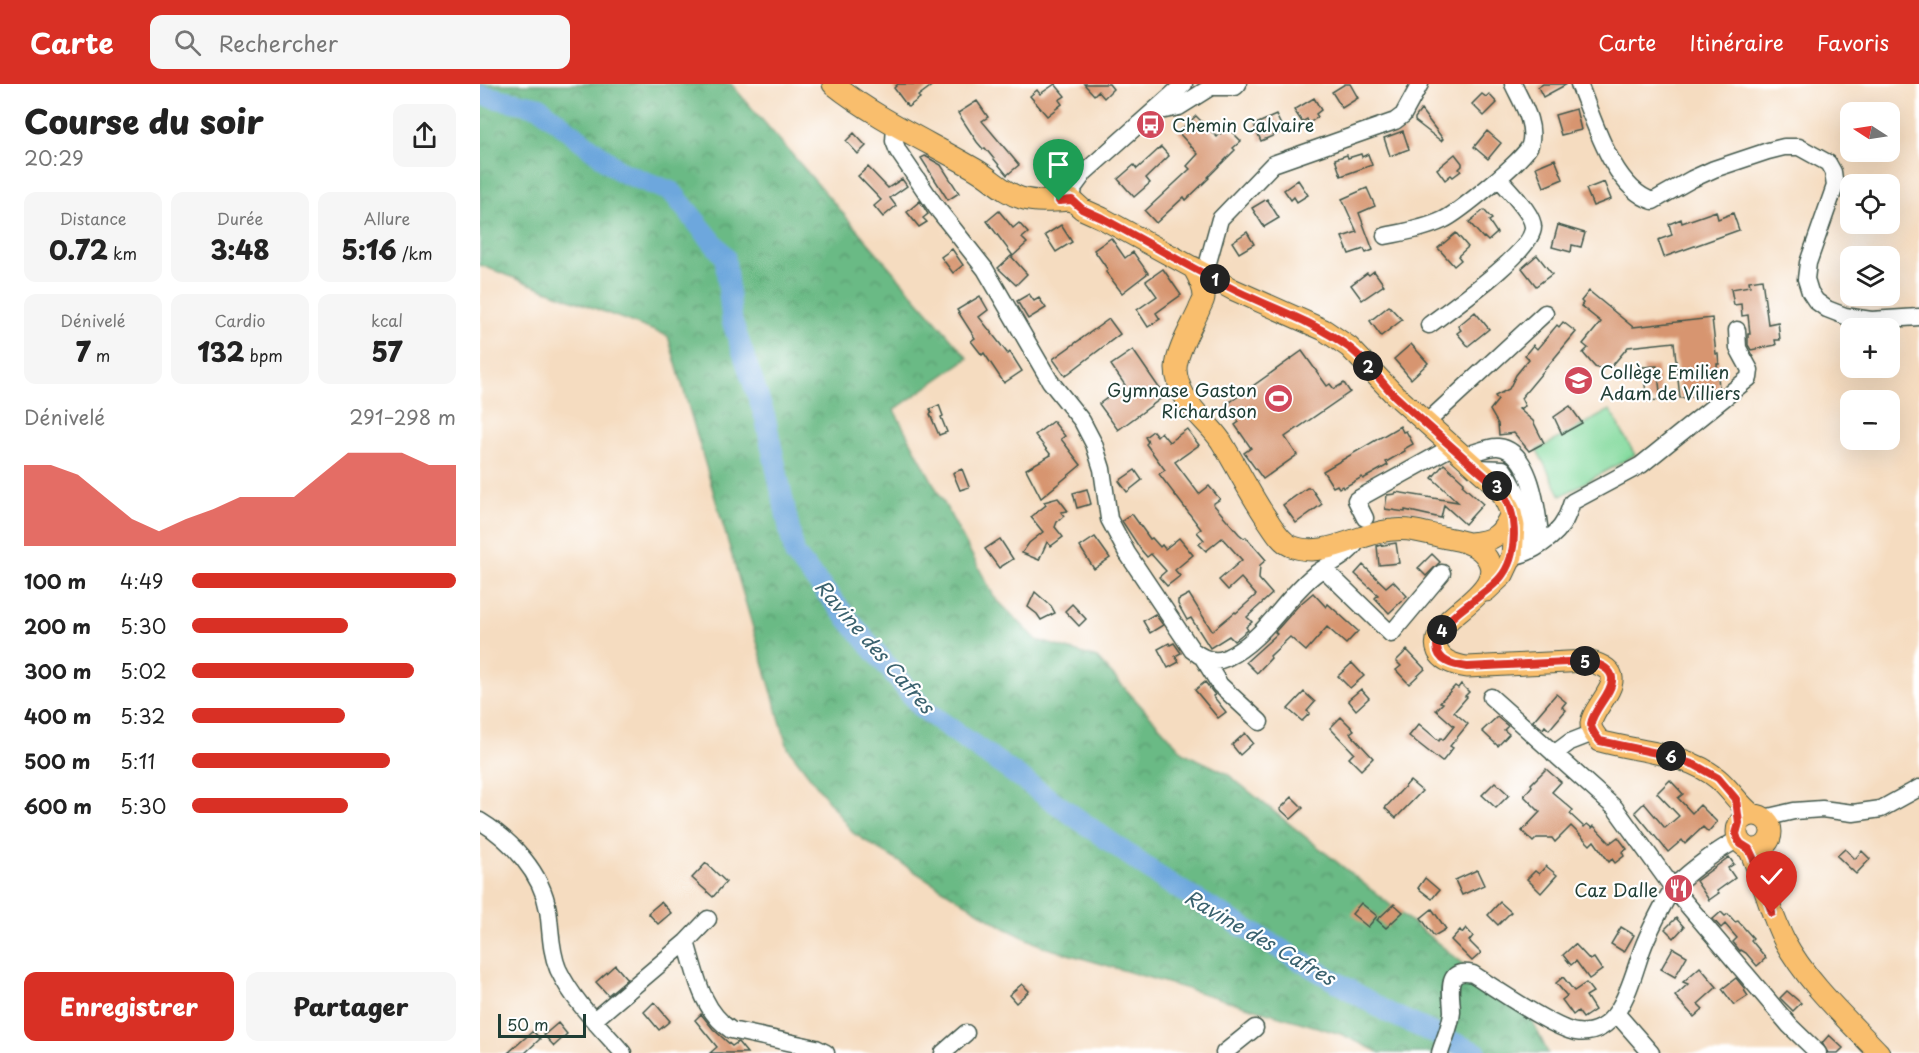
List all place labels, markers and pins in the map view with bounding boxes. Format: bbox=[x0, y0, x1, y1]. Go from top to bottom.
bus stop icon: Chemin Calvaire bbox=[1135, 108, 1167, 140]
place label: Chemin Calvaire bbox=[1172, 111, 1314, 138]
pin bbox=[1033, 139, 1084, 201]
pin: 1 bbox=[1200, 264, 1230, 294]
pin: 2 bbox=[1353, 351, 1383, 381]
place label: Collège Emilien Adam de Villiers bbox=[1600, 358, 1741, 406]
school or university icon: Collège Emilien Adam de Villiers bbox=[1563, 365, 1595, 397]
place label: Gymnase Gaston Richardson bbox=[1107, 376, 1257, 424]
sports icon: Gymnase Gaston Richardson bbox=[1262, 383, 1294, 415]
pin: 3 bbox=[1482, 471, 1512, 501]
pin: 4 bbox=[1427, 615, 1457, 645]
pin: 5 bbox=[1570, 646, 1600, 676]
pin: 6 bbox=[1656, 741, 1686, 771]
pin bbox=[1746, 851, 1797, 913]
restaurant icon: Caz Dalle bbox=[1663, 873, 1695, 905]
place label: Caz Dalle bbox=[1574, 876, 1658, 903]

